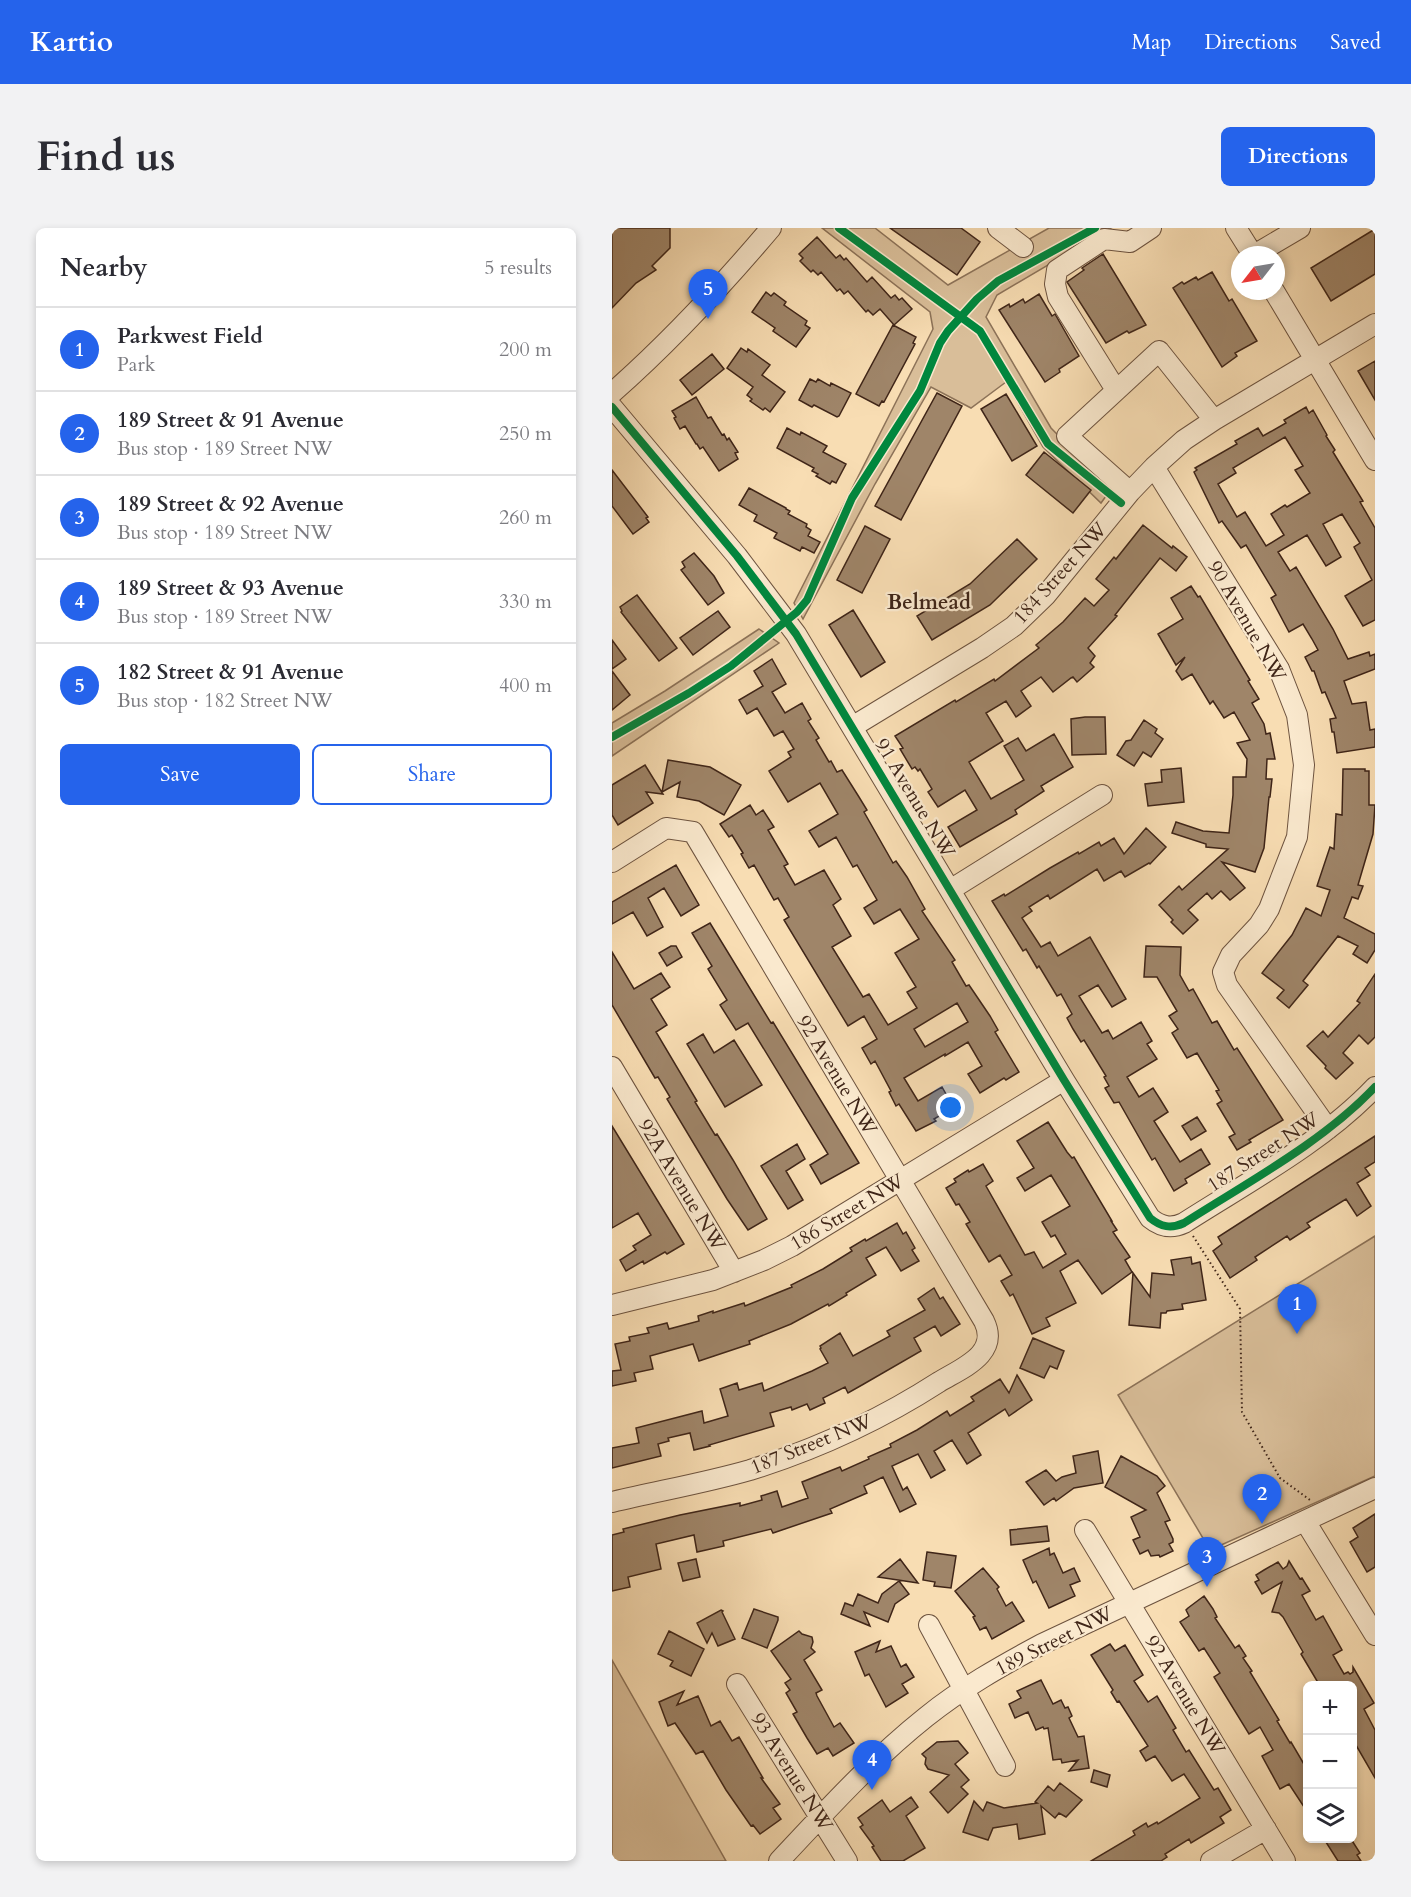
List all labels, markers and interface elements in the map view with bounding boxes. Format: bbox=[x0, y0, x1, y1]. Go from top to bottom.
text: Kartio bbox=[30, 23, 113, 61]
text: Map bbox=[1131, 28, 1171, 57]
text: Directions bbox=[1204, 28, 1297, 57]
text: Saved bbox=[1330, 28, 1381, 57]
button: Directions bbox=[1221, 127, 1375, 186]
text: Find us bbox=[36, 128, 176, 185]
north arrow bbox=[1231, 246, 1285, 300]
text: Nearby bbox=[60, 250, 148, 285]
text: 5 results bbox=[484, 254, 552, 281]
pin: 5 bbox=[688, 270, 728, 319]
text: Parkwest Field bbox=[117, 321, 263, 351]
text: 1 bbox=[74, 336, 85, 363]
text: 200 m bbox=[499, 336, 552, 363]
text: Park bbox=[117, 351, 155, 378]
text: 189 Street & 91 Avenue bbox=[117, 405, 344, 435]
text: 2 bbox=[74, 420, 85, 447]
text: 250 m bbox=[499, 420, 552, 447]
text: Bus stop · 189 Street NW bbox=[117, 435, 333, 462]
text: 189 Street & 92 Avenue bbox=[117, 489, 344, 519]
text: 3 bbox=[74, 504, 85, 531]
text: 260 m bbox=[499, 504, 552, 531]
street label: 184 Street NW bbox=[1007, 515, 1114, 630]
text: Bus stop · 189 Street NW bbox=[117, 519, 333, 546]
street label: 90 Avenue NW bbox=[1202, 556, 1293, 687]
text: 189 Street & 93 Avenue bbox=[117, 573, 344, 603]
text: 4 bbox=[74, 588, 85, 615]
text: 330 m bbox=[499, 588, 552, 615]
district label: Belmead bbox=[887, 588, 971, 617]
text: Bus stop · 189 Street NW bbox=[117, 603, 333, 630]
text: 182 Street & 91 Avenue bbox=[117, 657, 344, 687]
text: 5 bbox=[74, 672, 85, 699]
text: 400 m bbox=[499, 672, 552, 699]
text: Bus stop · 182 Street NW bbox=[117, 687, 333, 714]
street label: 91 Avenue NW bbox=[869, 733, 962, 864]
button: Save bbox=[60, 744, 300, 805]
button: Share bbox=[312, 744, 552, 805]
street label: 92 Avenue NW bbox=[791, 1010, 884, 1141]
your location bbox=[936, 1093, 965, 1122]
street label: 187 Street NW bbox=[1202, 1105, 1325, 1198]
street label: 92A Avenue NW bbox=[632, 1114, 733, 1257]
street label: 186 Street NW bbox=[785, 1167, 910, 1257]
pin: 1 bbox=[1278, 1284, 1316, 1334]
street label: 187 Street NW bbox=[746, 1407, 877, 1481]
pin: 2 bbox=[1242, 1474, 1282, 1524]
pin: 3 bbox=[1188, 1538, 1226, 1587]
street label: 189 Street NW bbox=[991, 1599, 1118, 1682]
street label: 92 Avenue NW bbox=[1139, 1630, 1232, 1761]
map controls bbox=[1303, 1681, 1357, 1843]
button: + bbox=[1303, 1681, 1357, 1735]
street label: 93 Avenue NW bbox=[745, 1708, 840, 1837]
button: − bbox=[1303, 1735, 1357, 1789]
pin: 4 bbox=[852, 1740, 892, 1790]
button: layers bbox=[1303, 1789, 1357, 1843]

